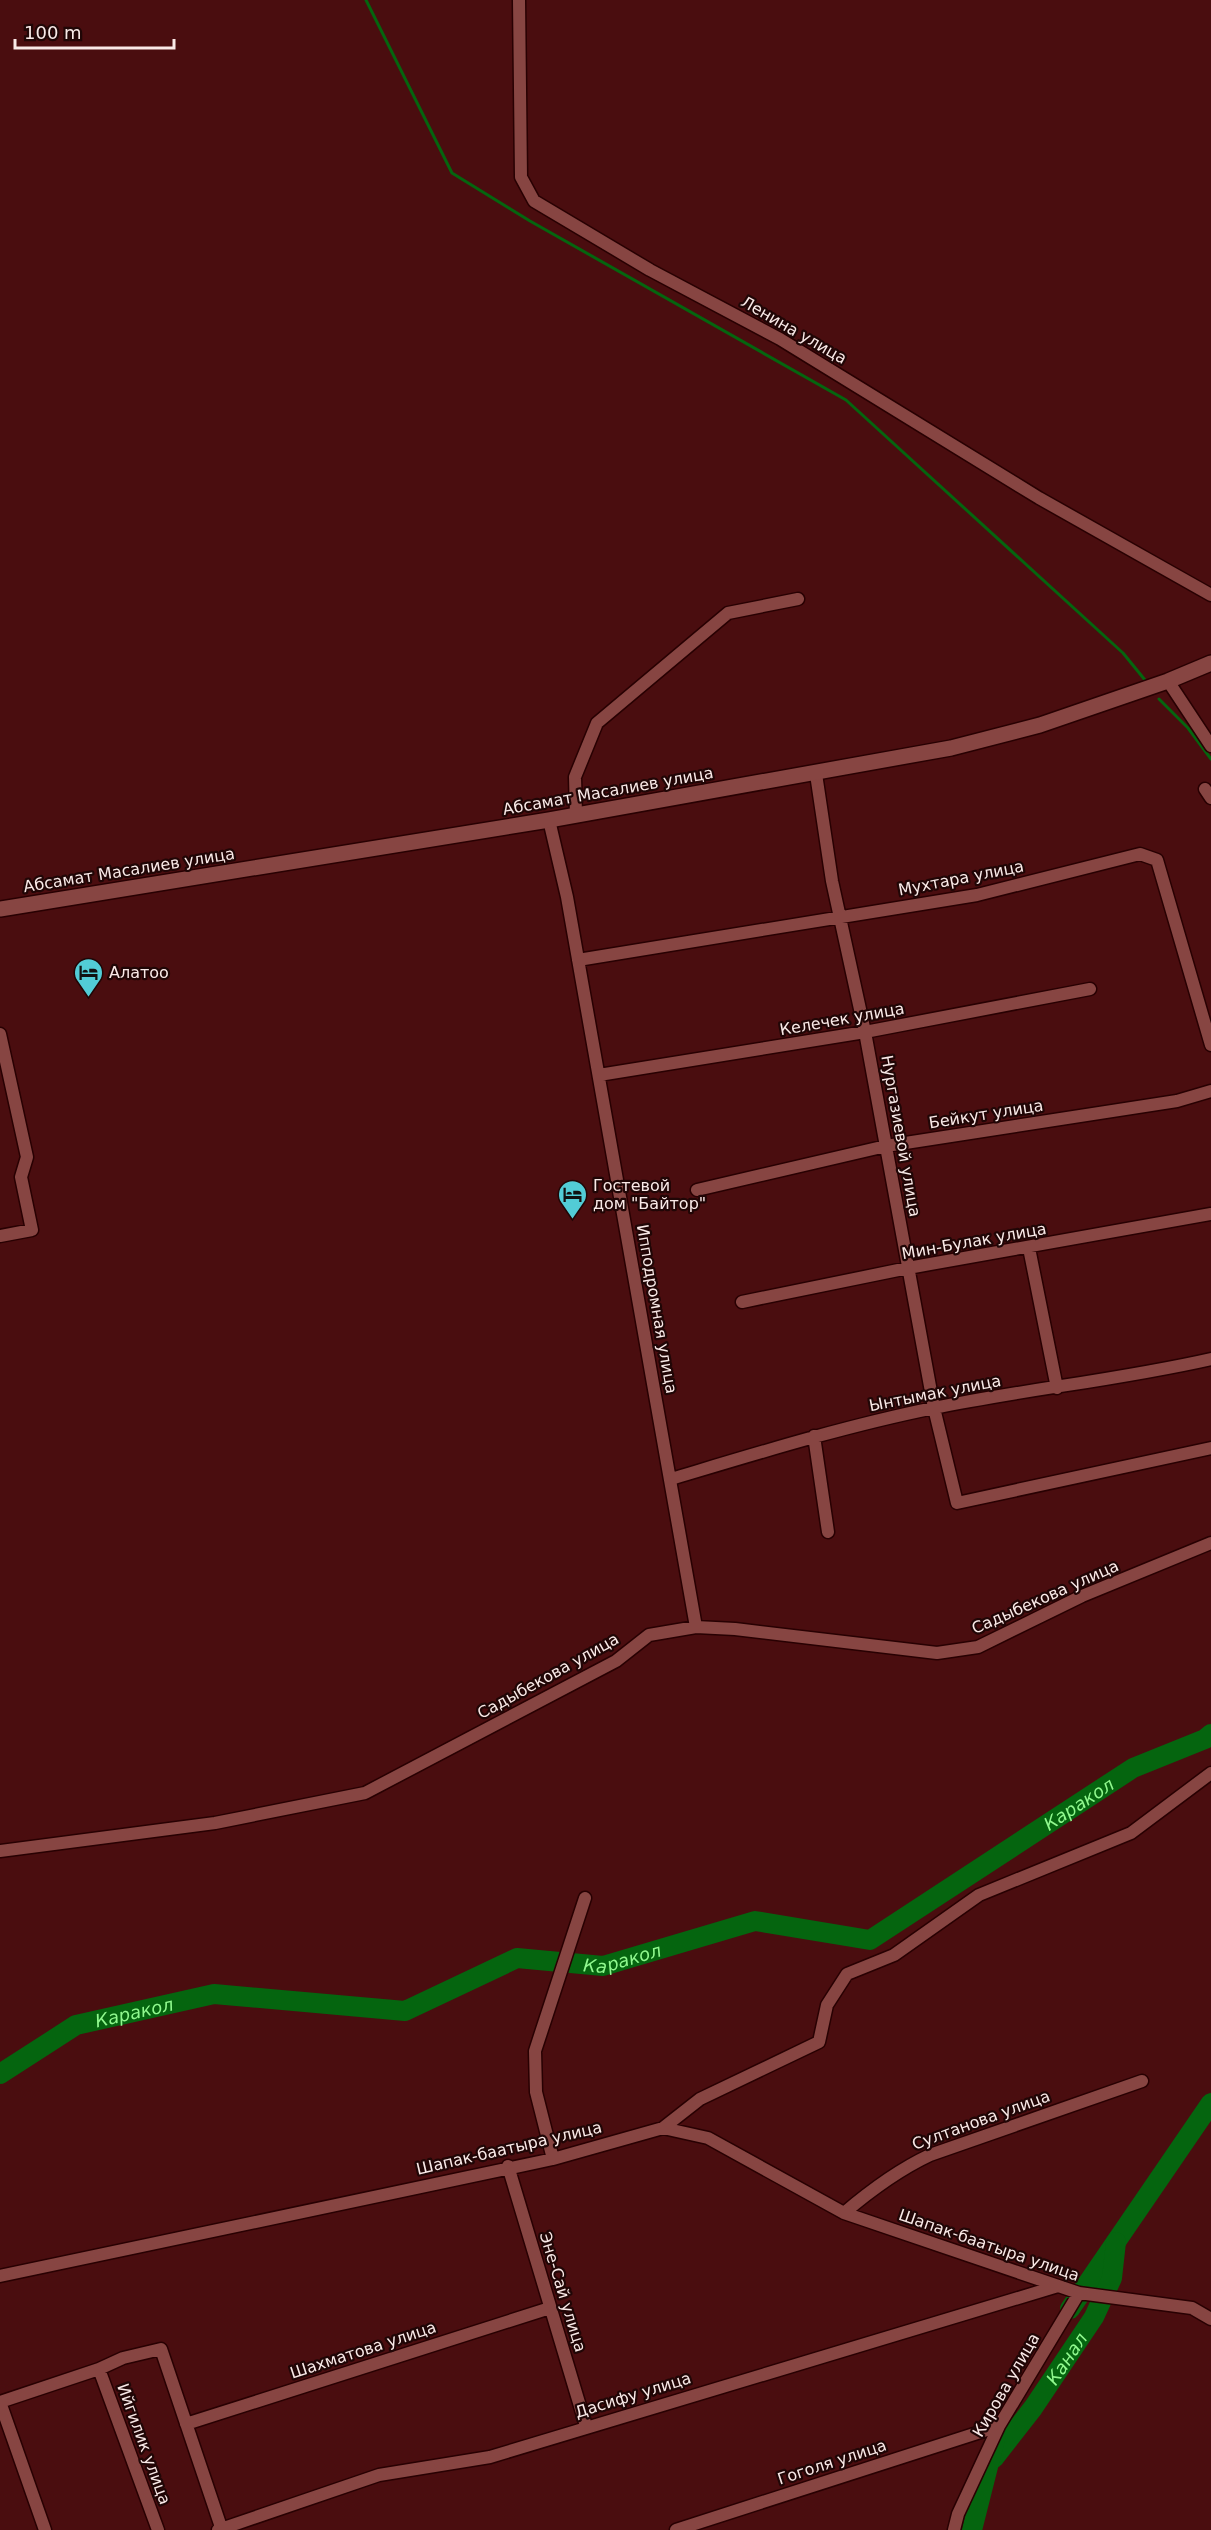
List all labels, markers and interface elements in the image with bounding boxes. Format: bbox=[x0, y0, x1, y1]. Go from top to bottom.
scale bar bbox=[15, 12, 174, 50]
text: 100 m bbox=[24, 22, 82, 43]
street label: Ленина улица bbox=[738, 292, 850, 368]
street label: Абсамат Масалиев улица bbox=[501, 763, 715, 819]
street label: Абсамат Масалиев улица bbox=[22, 844, 236, 896]
street label: Мухтара улица bbox=[897, 856, 1025, 900]
hotel icon: Алатоо bbox=[72, 956, 104, 998]
place label: Алатоо bbox=[109, 963, 169, 982]
street label: Келечек улица bbox=[778, 999, 906, 1039]
street label: Нургазиевой улица bbox=[877, 1054, 925, 1218]
street label: Бейкут улица bbox=[927, 1096, 1045, 1132]
place label: Гостевой дом "Байтор" bbox=[593, 1176, 706, 1213]
hotel icon: Гостевой дом "Байтор" bbox=[556, 1178, 588, 1220]
street label: Мин-Булак улица bbox=[900, 1219, 1048, 1263]
street label: Ипподромная улица bbox=[633, 1223, 681, 1395]
street label: Ынтымак улица bbox=[867, 1371, 1003, 1415]
street label: Садыбекова улица bbox=[969, 1556, 1121, 1638]
street label: Садыбекова улица bbox=[474, 1629, 622, 1723]
water label: Каракол bbox=[1039, 1773, 1118, 1834]
water label: Каракол bbox=[582, 1939, 663, 1977]
water label: Каракол bbox=[93, 1993, 175, 2031]
street label: Султанова улица bbox=[909, 2086, 1053, 2154]
street label: Шапак-баатыра улица bbox=[414, 2117, 604, 2179]
street label: Шапак-баатыра улица bbox=[896, 2205, 1082, 2285]
street label: Эне-Сай улица bbox=[536, 2230, 590, 2354]
street label: Шахматова улица bbox=[288, 2317, 438, 2383]
water label: Канал bbox=[1041, 2329, 1091, 2388]
street label: Кирова улица bbox=[969, 2330, 1043, 2440]
street label: Дасифу улица bbox=[573, 2368, 693, 2422]
street label: Ийгилик улица bbox=[113, 2381, 175, 2507]
street label: Гоголя улица bbox=[775, 2435, 889, 2489]

